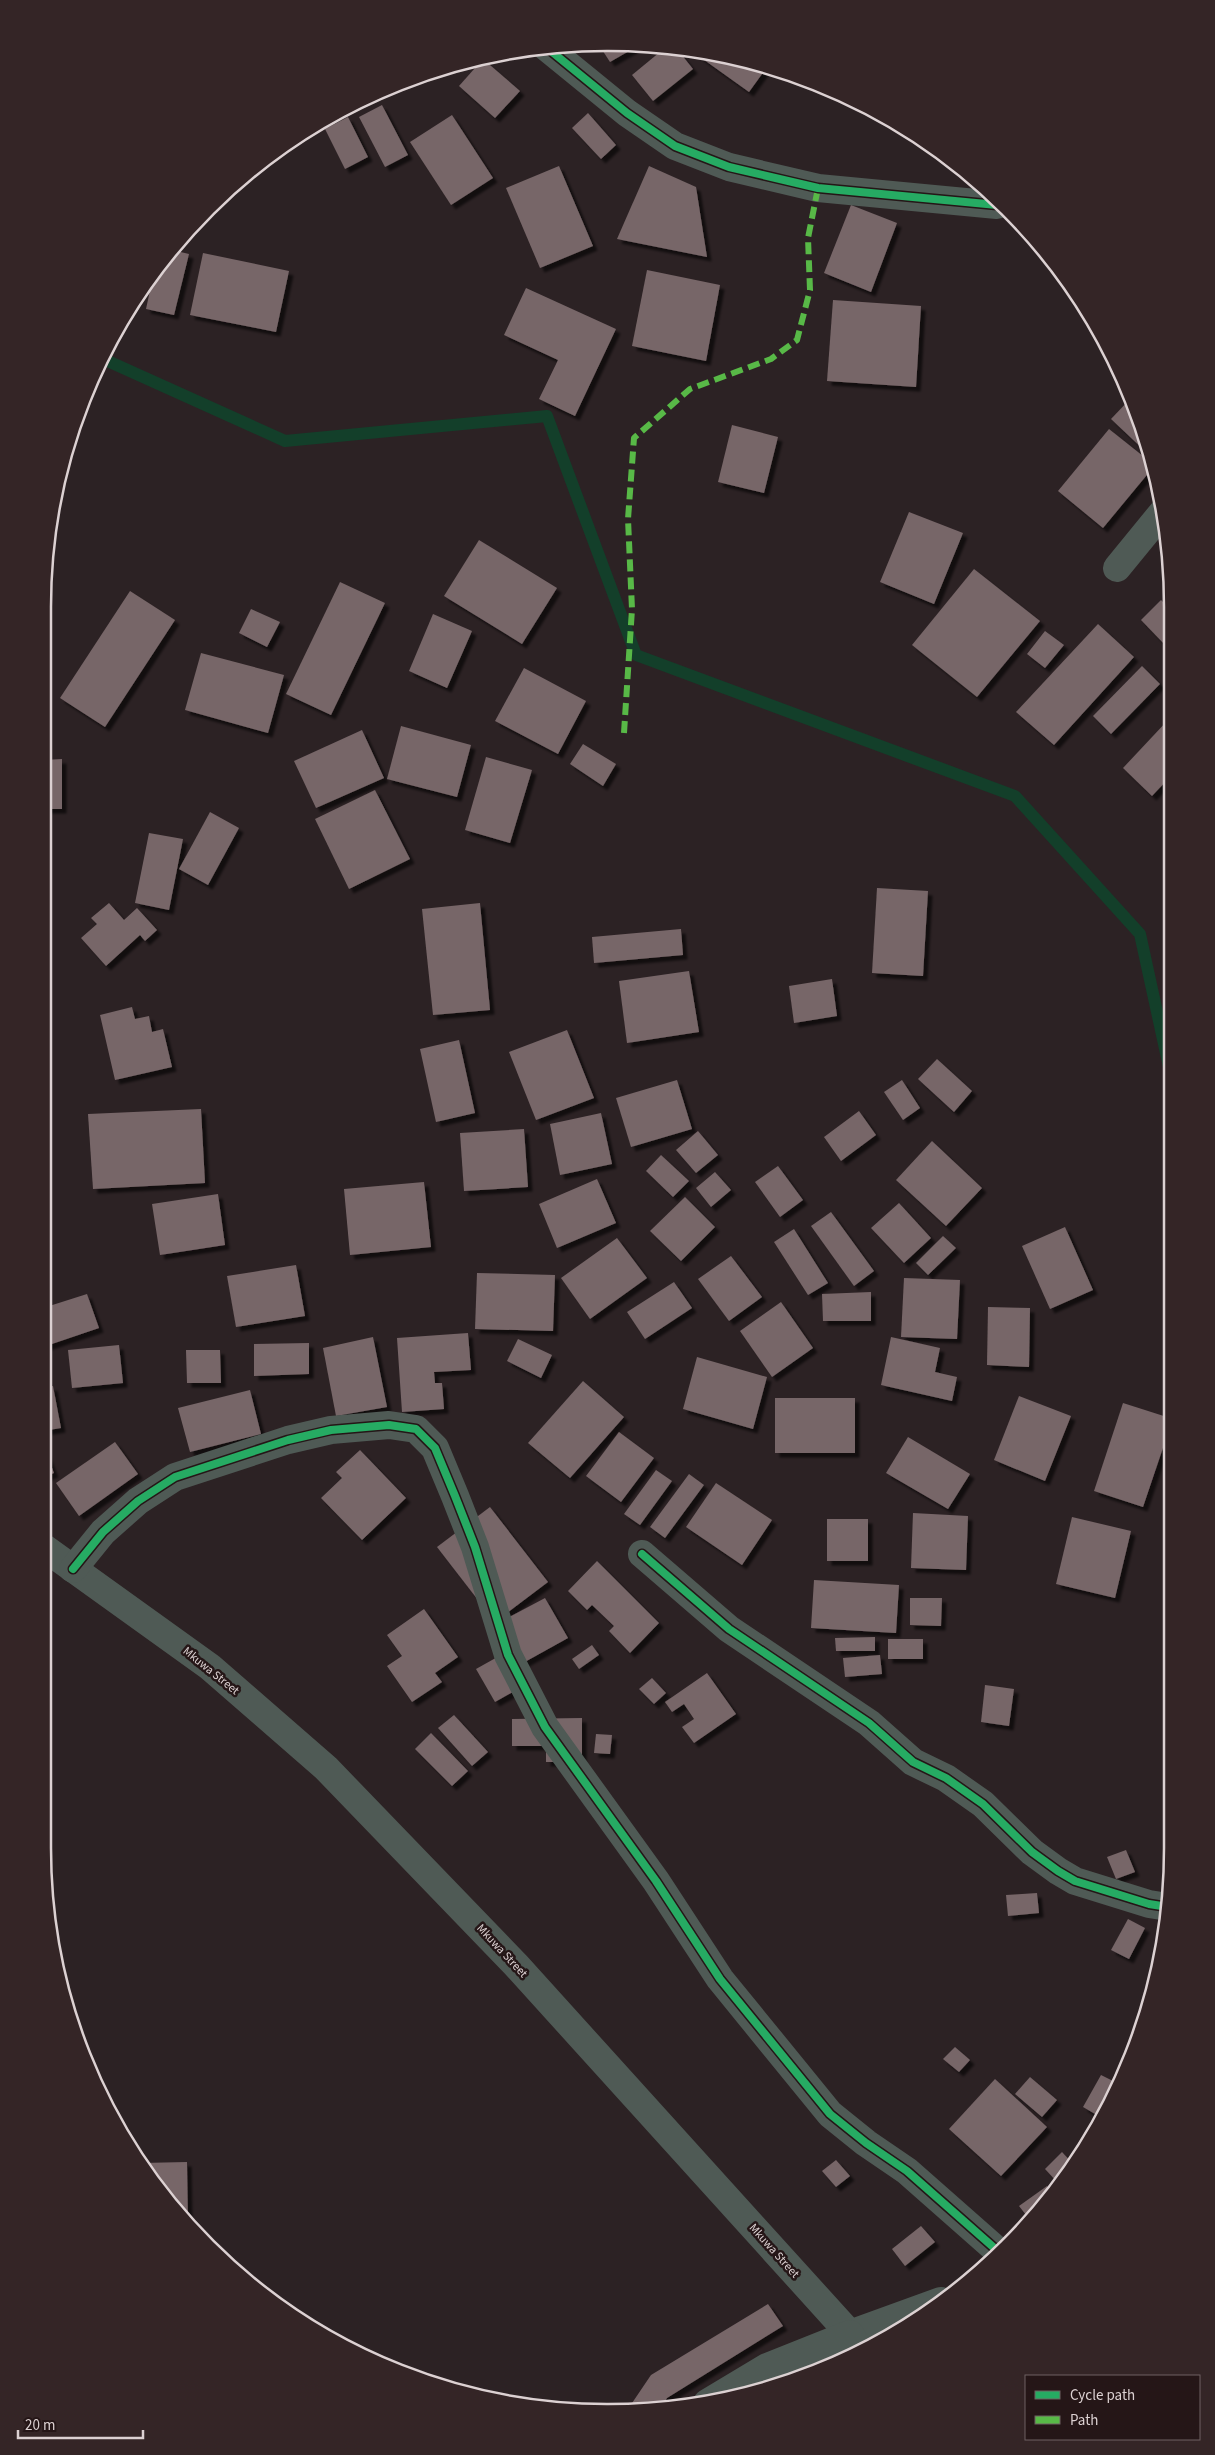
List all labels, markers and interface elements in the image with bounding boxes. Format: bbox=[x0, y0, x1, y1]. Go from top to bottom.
street label: Mkuwa Street bbox=[179, 1643, 243, 1699]
street label: Mkuwa Street bbox=[473, 1920, 531, 1982]
street label: Mkuwa Street bbox=[745, 2220, 803, 2282]
legend bbox=[1025, 2375, 1200, 2440]
text: Cycle path bbox=[1070, 2385, 1135, 2406]
scale bar bbox=[18, 2408, 142, 2440]
text: Path bbox=[1070, 2410, 1098, 2431]
text: 20 m bbox=[25, 2415, 55, 2436]

